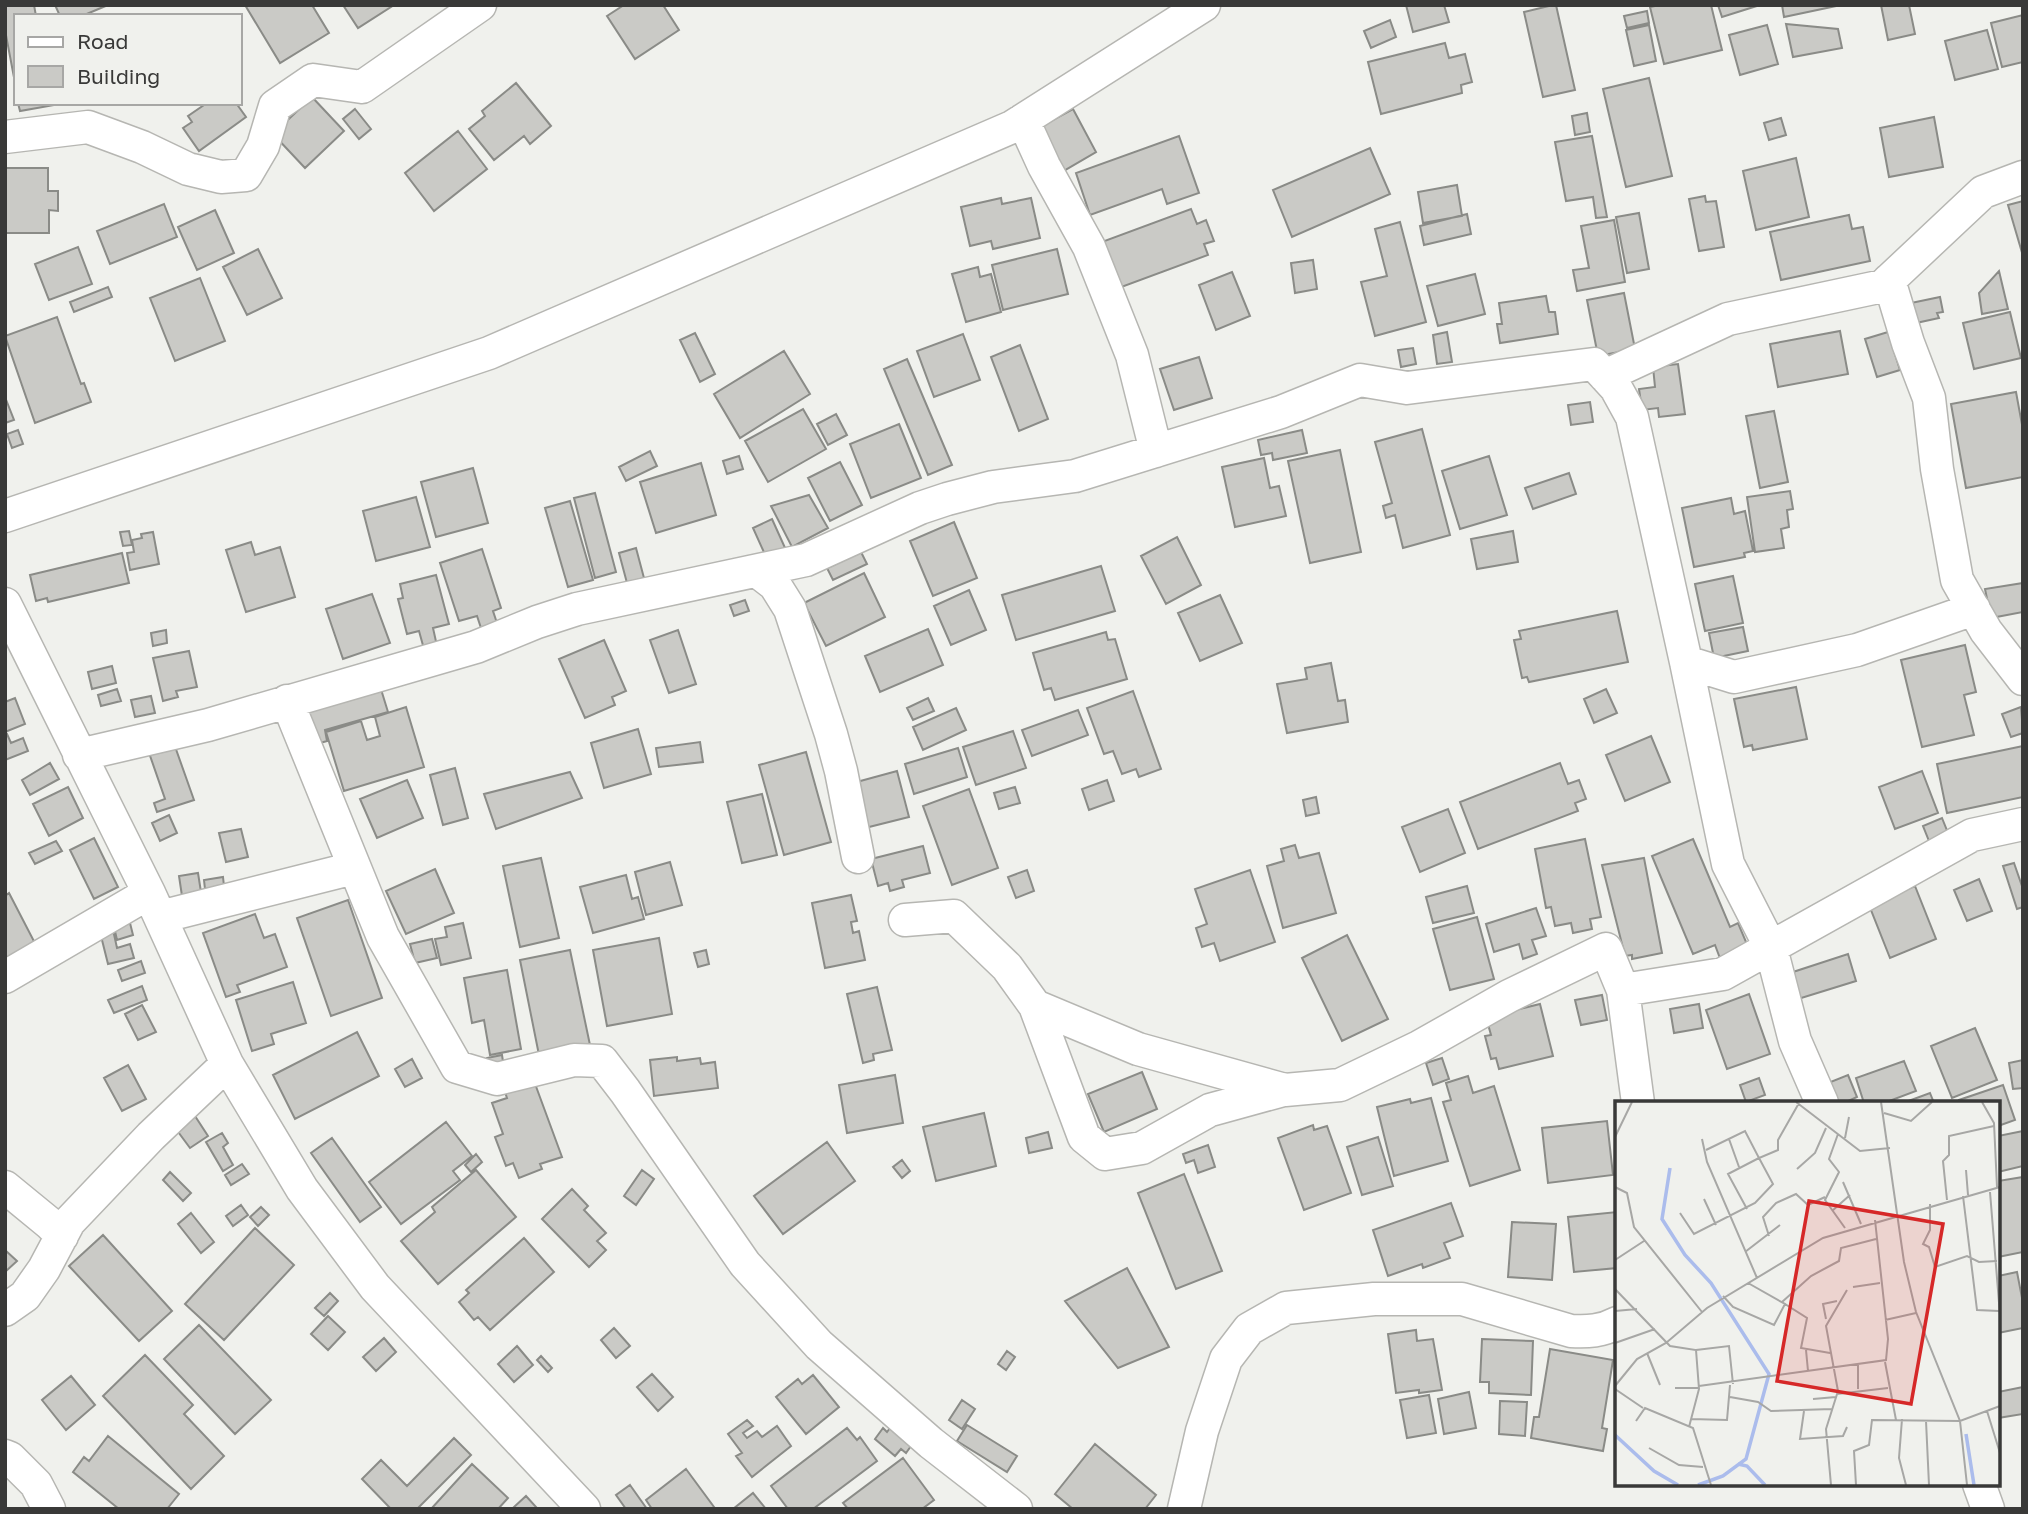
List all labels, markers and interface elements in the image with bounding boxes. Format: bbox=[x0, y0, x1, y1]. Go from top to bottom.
legend bbox=[14, 14, 242, 105]
text: Road bbox=[77, 28, 128, 54]
text: Building bbox=[77, 63, 160, 89]
inset map bbox=[1615, 1101, 2000, 1486]

